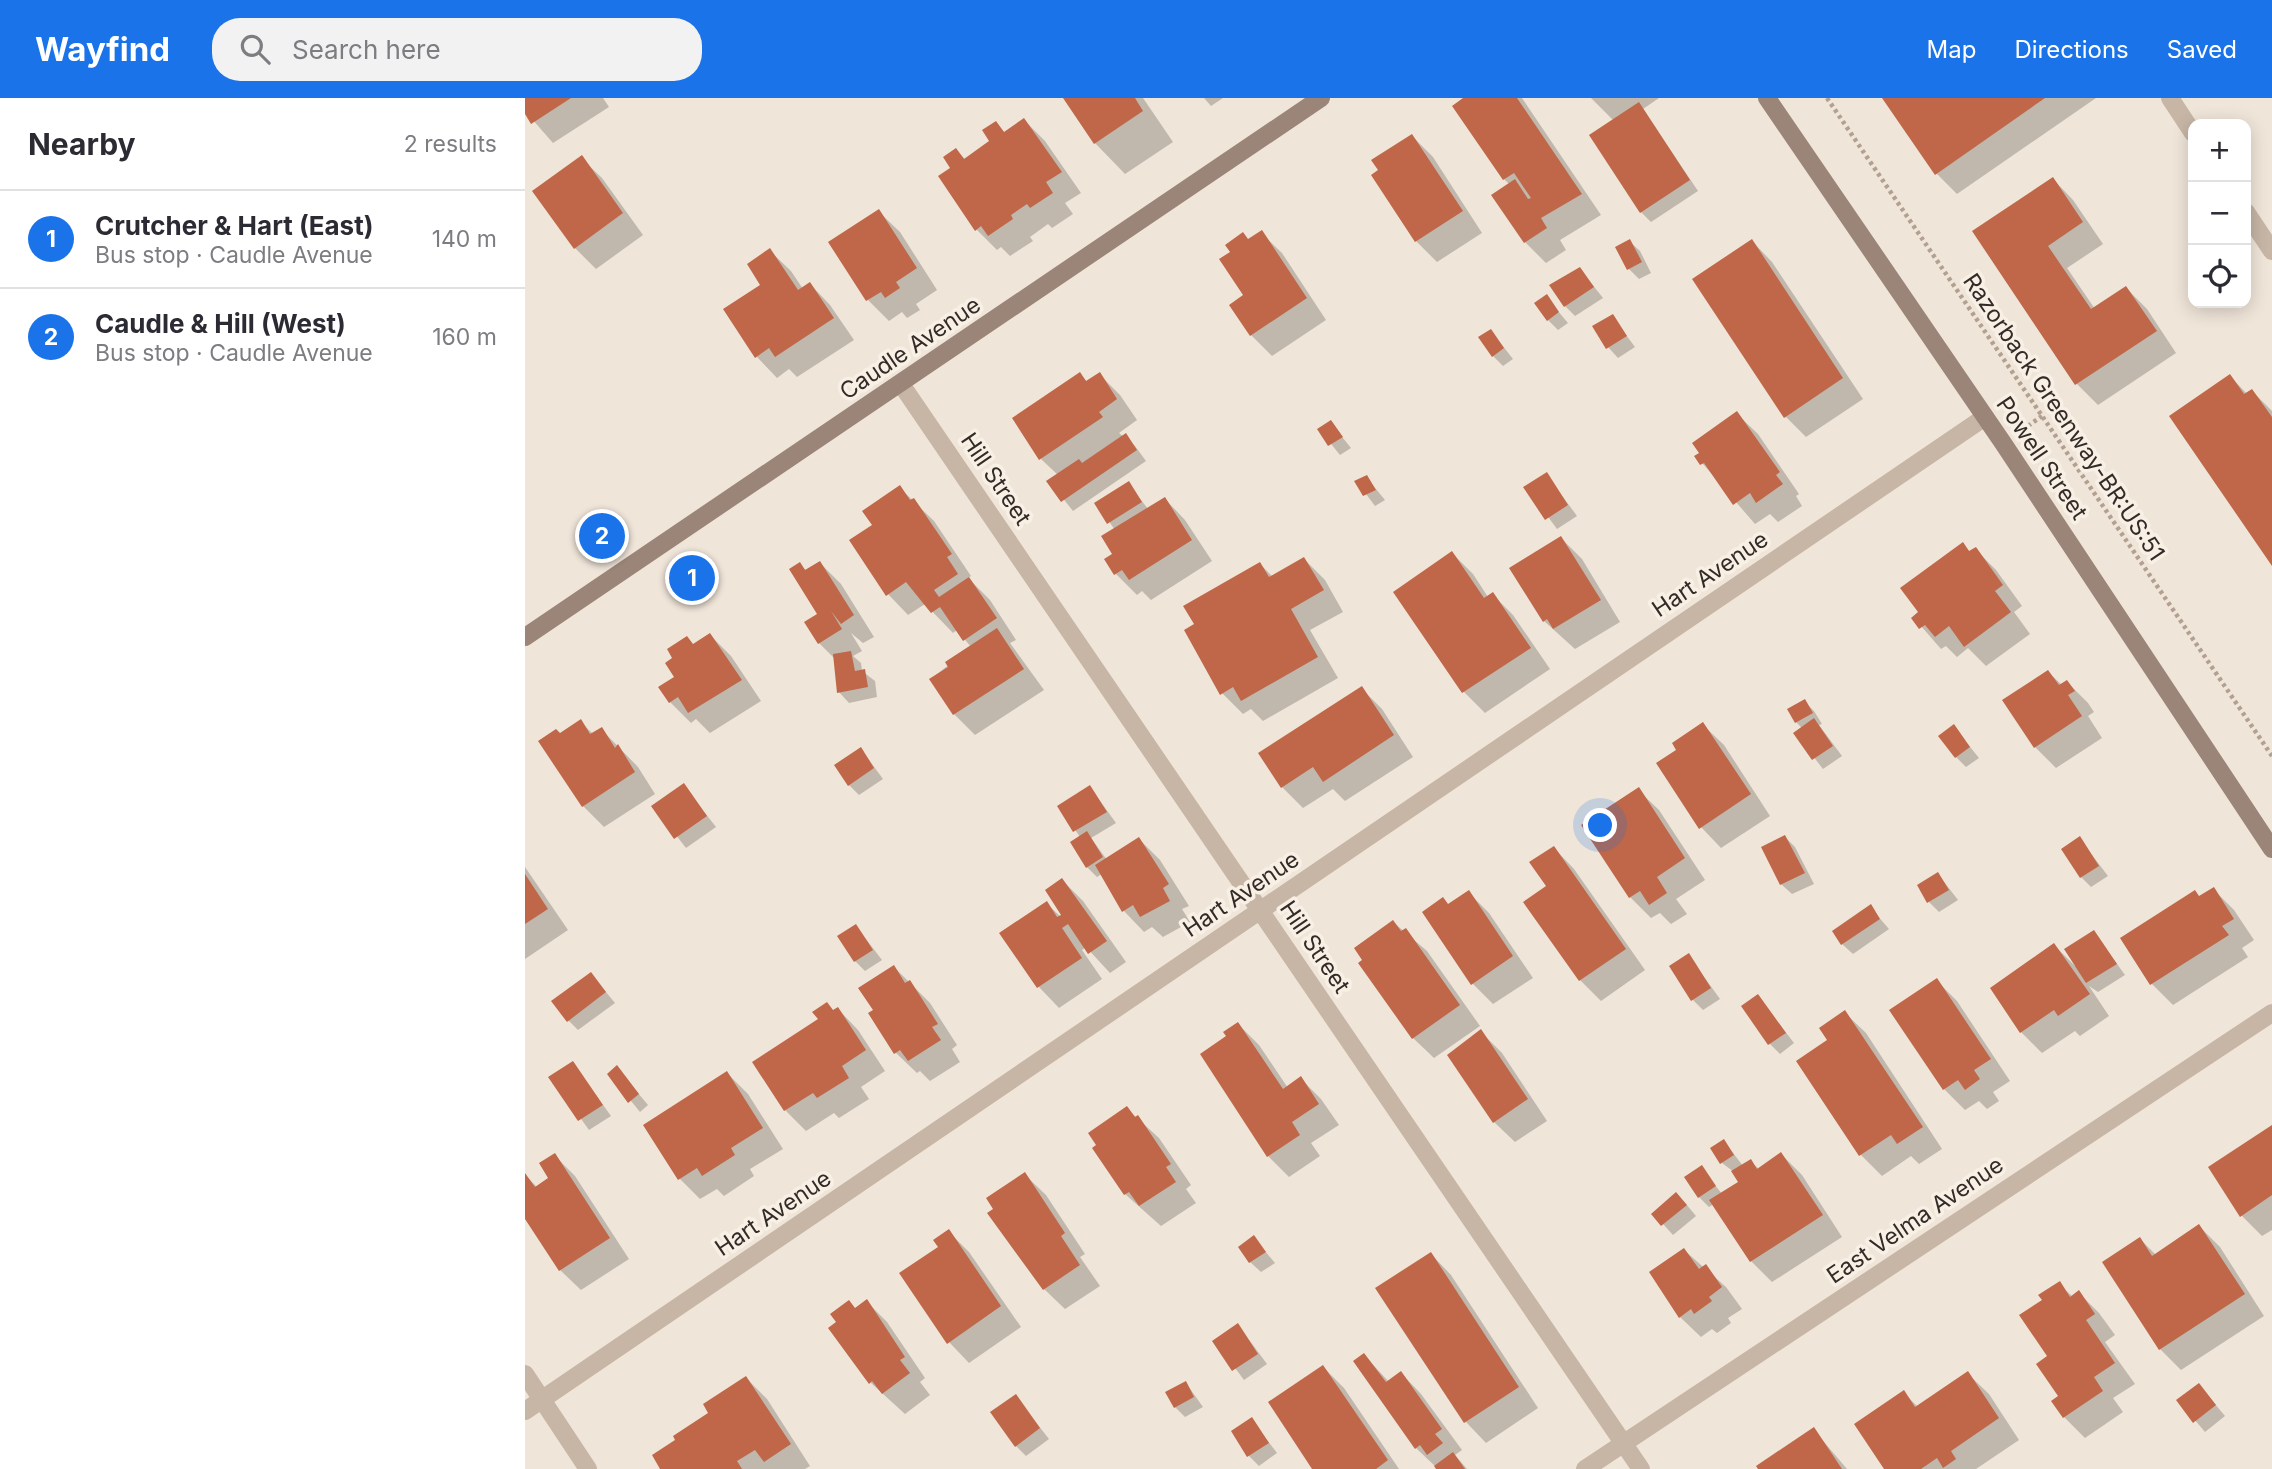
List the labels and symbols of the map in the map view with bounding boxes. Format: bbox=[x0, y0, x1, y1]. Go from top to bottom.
street label: Razorback Greenway-BR:US:51 bbox=[1957, 268, 2171, 566]
street label: Caudle Avenue bbox=[834, 291, 986, 405]
street label: Powell Street bbox=[1991, 391, 2094, 525]
street label: Hill Street bbox=[955, 428, 1037, 531]
pin: 2 bbox=[579, 510, 625, 562]
street label: Hart Avenue bbox=[1647, 525, 1773, 623]
pin: 1 bbox=[669, 552, 715, 604]
your location bbox=[1583, 808, 1617, 842]
street label: Hart Avenue bbox=[1178, 845, 1304, 943]
street label: Hill Street bbox=[1274, 896, 1356, 999]
street label: East Velma Avenue bbox=[1821, 1151, 2009, 1289]
street label: Hart Avenue bbox=[710, 1164, 836, 1262]

